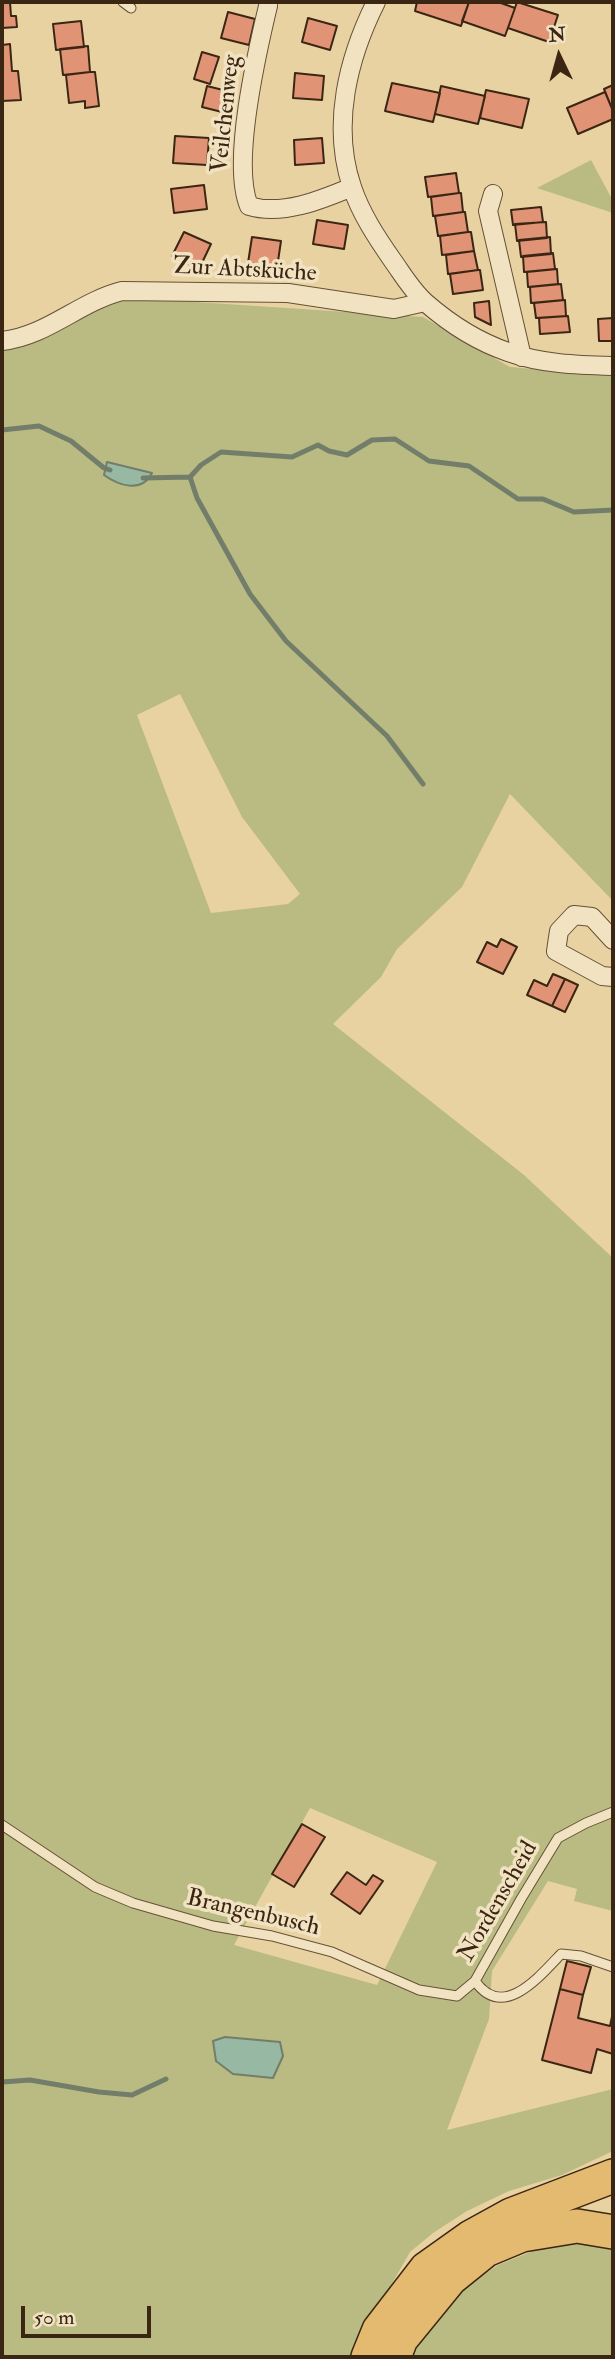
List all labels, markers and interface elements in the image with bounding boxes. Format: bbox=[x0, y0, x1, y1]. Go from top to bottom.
north arrow bbox=[524, 21, 594, 91]
text: N bbox=[548, 22, 567, 48]
street label: Veilchenweg bbox=[206, 54, 248, 174]
street label: Zur Abtsküche bbox=[173, 253, 317, 289]
street label: Nordenscheid bbox=[453, 1837, 545, 1967]
street label: Brangenbusch bbox=[184, 1885, 322, 1943]
scale bar bbox=[24, 2292, 154, 2336]
text: 50 m bbox=[34, 2304, 75, 2331]

